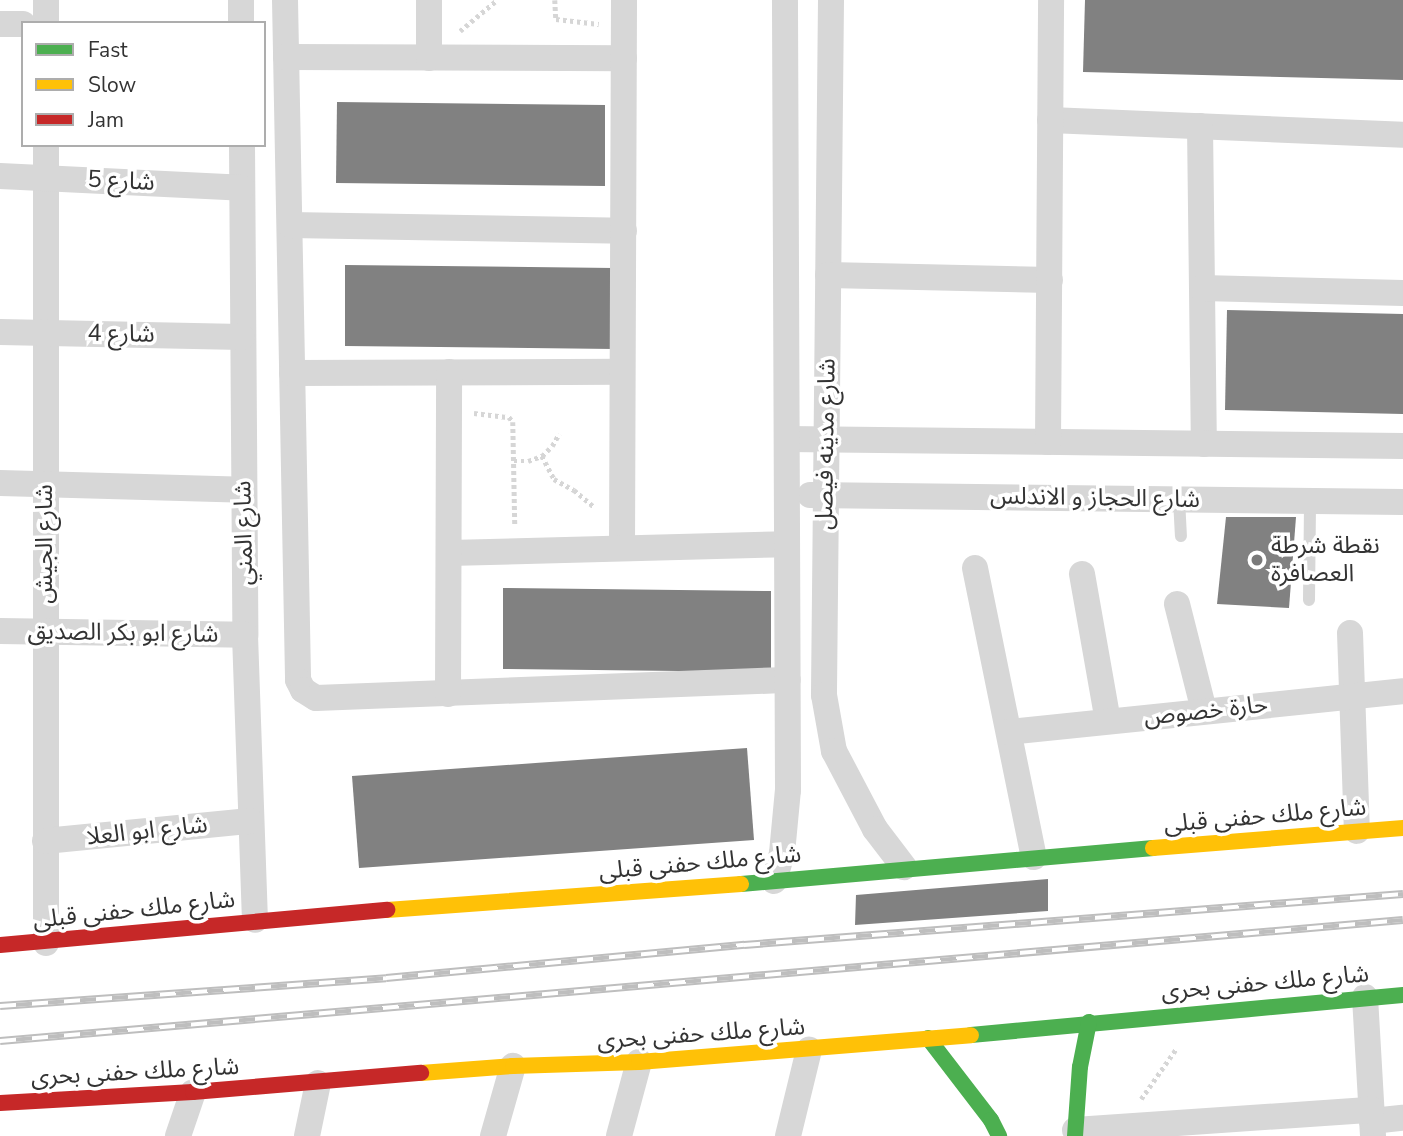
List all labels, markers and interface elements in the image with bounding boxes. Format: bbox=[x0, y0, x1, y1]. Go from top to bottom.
legend bbox=[21, 21, 266, 147]
text: Fast bbox=[88, 36, 128, 64]
text: Slow bbox=[88, 71, 136, 99]
text: Jam bbox=[88, 106, 124, 134]
street label: شارع 5 bbox=[87, 165, 155, 197]
street label: شارع 4 bbox=[87, 319, 155, 349]
street label: شارع مدينه فيصل bbox=[810, 358, 842, 530]
street label: شارع المني bbox=[229, 480, 259, 586]
street label: شارع الحجاز و الاندلس bbox=[990, 482, 1200, 514]
street label: شارع الجيش bbox=[31, 484, 59, 604]
place label: نقطة شرطة العصافرة bbox=[1271, 532, 1380, 588]
marker: نقطة شرطة العصافرة bbox=[1249, 552, 1265, 568]
street label: شارع ابو بكر الصديق bbox=[27, 617, 219, 649]
street label: حارة خصوص bbox=[1143, 690, 1269, 732]
street label: شارع ملك حفنى قبلى bbox=[1163, 793, 1367, 839]
street label: شارع ابو العلا bbox=[85, 810, 209, 852]
street label: شارع ملك حفنى قبلى bbox=[598, 840, 802, 886]
street label: شارع ملك حفنى قبلى bbox=[32, 885, 236, 935]
street label: شارع ملك حفنى بحرى bbox=[1160, 960, 1370, 1006]
street label: شارع ملك حفنى بحرى bbox=[596, 1012, 806, 1056]
street label: شارع ملك حفنى بحرى bbox=[30, 1052, 240, 1092]

